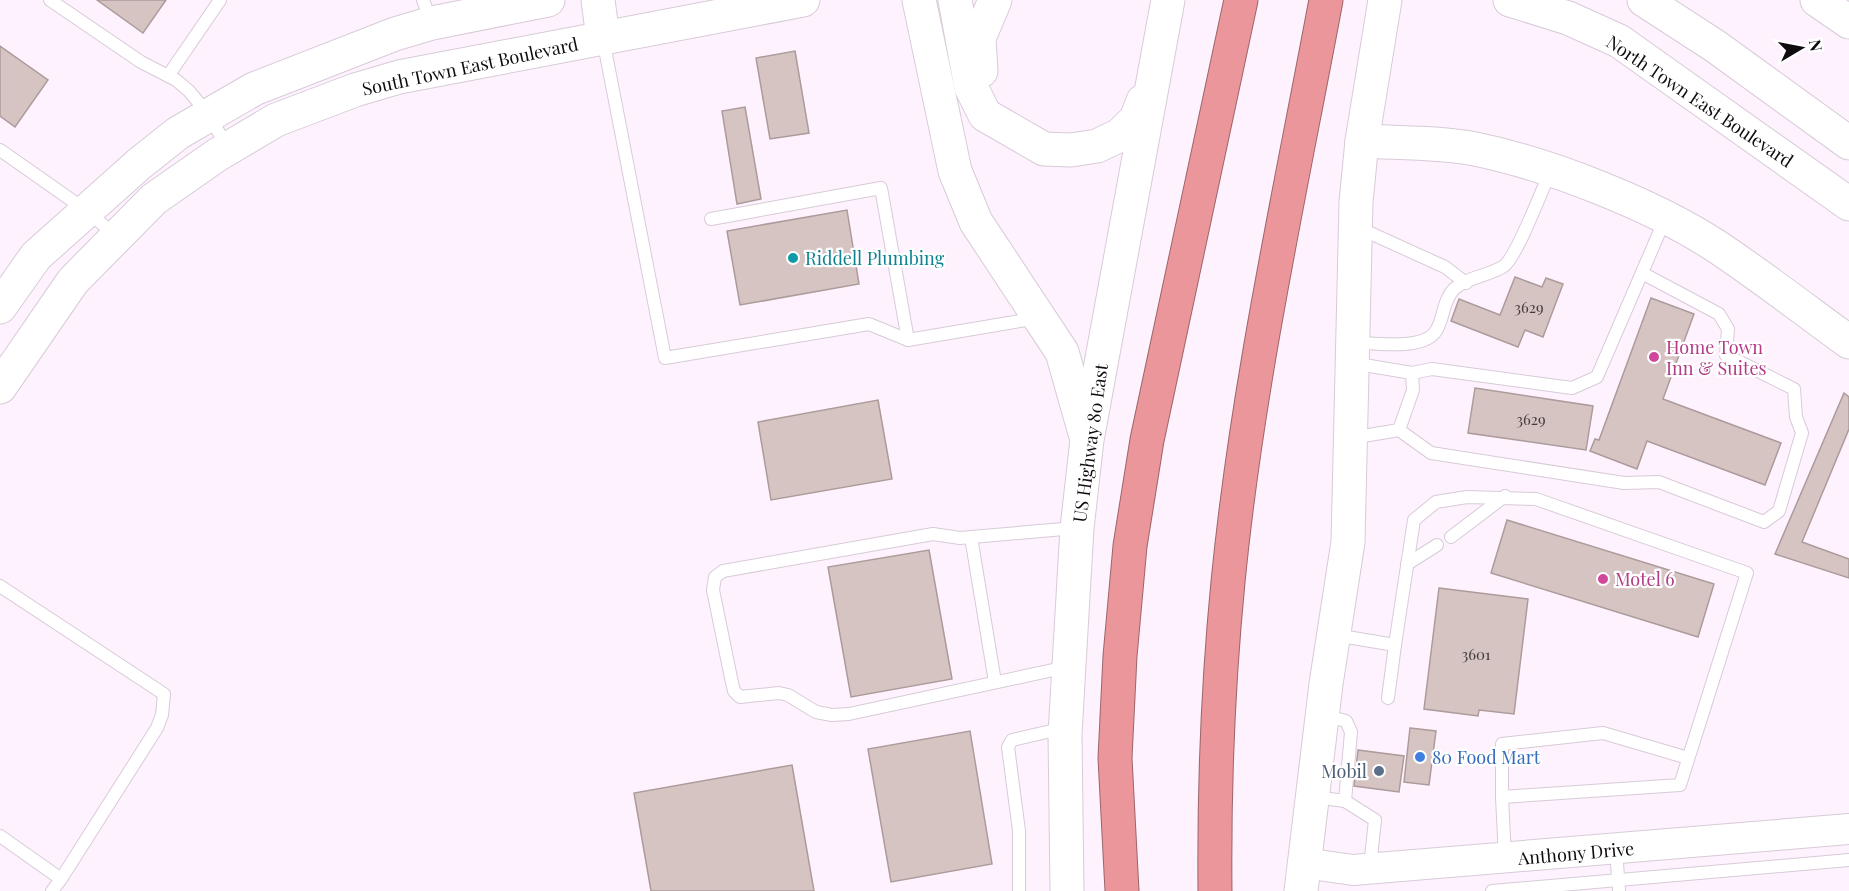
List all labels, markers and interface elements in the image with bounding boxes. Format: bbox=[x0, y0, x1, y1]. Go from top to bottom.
north arrow bbox=[1771, 18, 1831, 78]
street label: North Town East Boulevard bbox=[1602, 29, 1798, 173]
street label: South Town East Boulevard bbox=[360, 31, 581, 101]
text: N bbox=[1805, 38, 1828, 53]
place label: Riddell Plumbing bbox=[805, 246, 945, 270]
marker: Riddell Plumbing bbox=[786, 251, 800, 265]
house number: 3629 bbox=[1514, 297, 1544, 317]
place label: Home Town Inn & Suites bbox=[1666, 335, 1767, 380]
marker: Home Town Inn & Suites bbox=[1647, 350, 1661, 364]
street label: US Highway 80 East bbox=[1067, 361, 1113, 524]
house number: 3629 bbox=[1516, 409, 1546, 429]
place label: Motel 6 bbox=[1615, 567, 1675, 591]
marker: Motel 6 bbox=[1596, 572, 1610, 586]
house number: 3601 bbox=[1461, 644, 1491, 664]
place label: 80 Food Mart bbox=[1432, 745, 1541, 769]
marker: 80 Food Mart bbox=[1413, 750, 1427, 764]
place label: Mobil bbox=[1321, 759, 1367, 783]
marker: Mobil bbox=[1372, 764, 1386, 778]
street label: Anthony Drive bbox=[1516, 836, 1635, 870]

